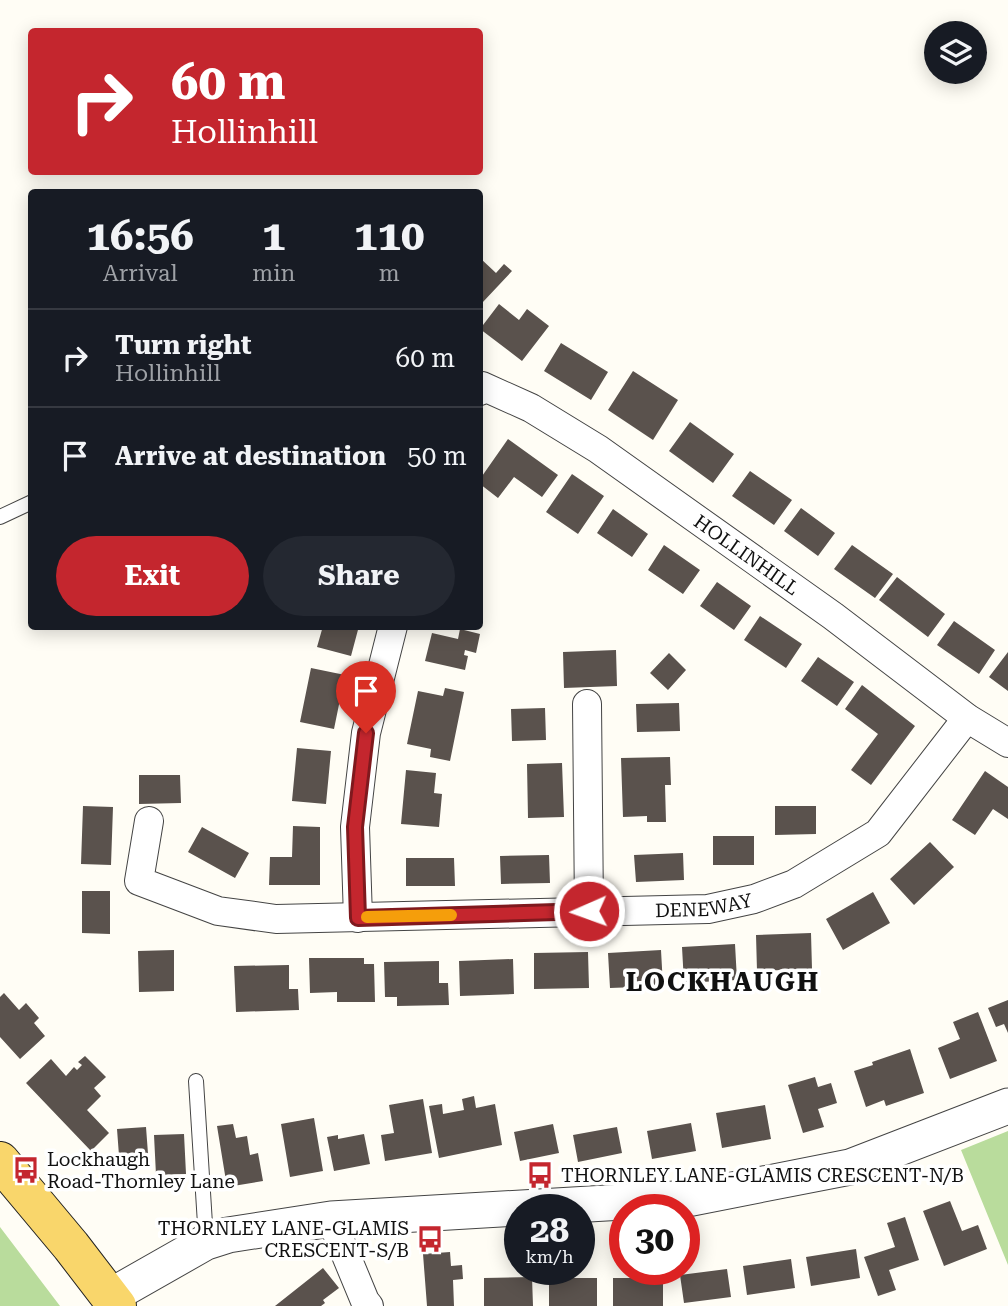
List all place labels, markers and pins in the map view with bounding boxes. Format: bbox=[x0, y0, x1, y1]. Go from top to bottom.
pin bbox=[336, 661, 396, 733]
place label: Lockhaugh Road-Thornley Lane bbox=[47, 1148, 235, 1193]
bus stop icon: Lockhaugh Road-Thornley Lane bbox=[11, 1155, 41, 1185]
bus stop icon: THORNLEY LANE-GLAMIS CRESCENT-N/B bbox=[525, 1160, 555, 1190]
place label: THORNLEY LANE-GLAMIS CRESCENT-N/B bbox=[561, 1164, 964, 1187]
place label: THORNLEY LANE-GLAMIS CRESCENT-S/B bbox=[158, 1217, 409, 1262]
bus stop icon: THORNLEY LANE-GLAMIS CRESCENT-S/B bbox=[415, 1224, 445, 1254]

